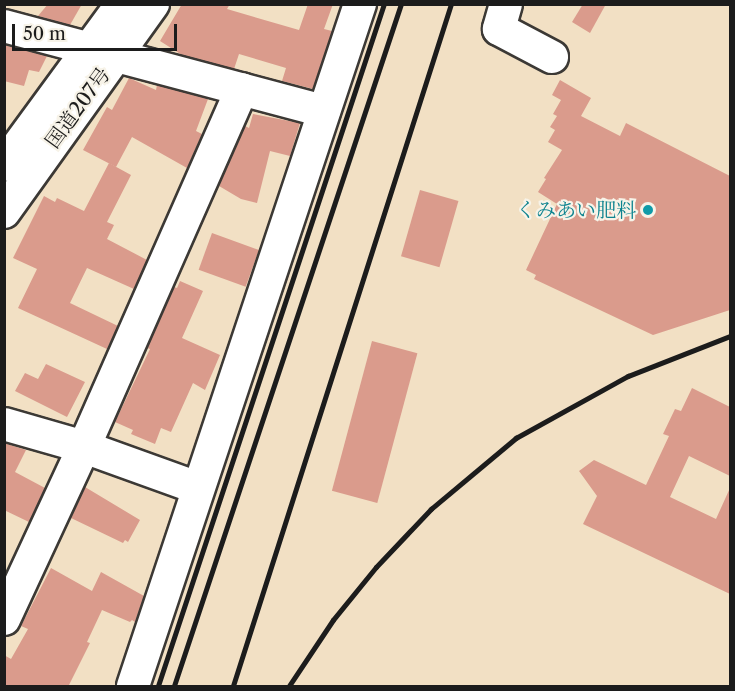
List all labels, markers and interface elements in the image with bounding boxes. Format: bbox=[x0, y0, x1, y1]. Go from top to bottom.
scale bar bbox=[15, 12, 180, 50]
text: 50 m bbox=[23, 23, 66, 45]
street label: 国道207号 bbox=[41, 63, 115, 153]
place label: くみあい肥料 bbox=[516, 198, 636, 222]
marker: くみあい肥料 bbox=[641, 203, 655, 217]

